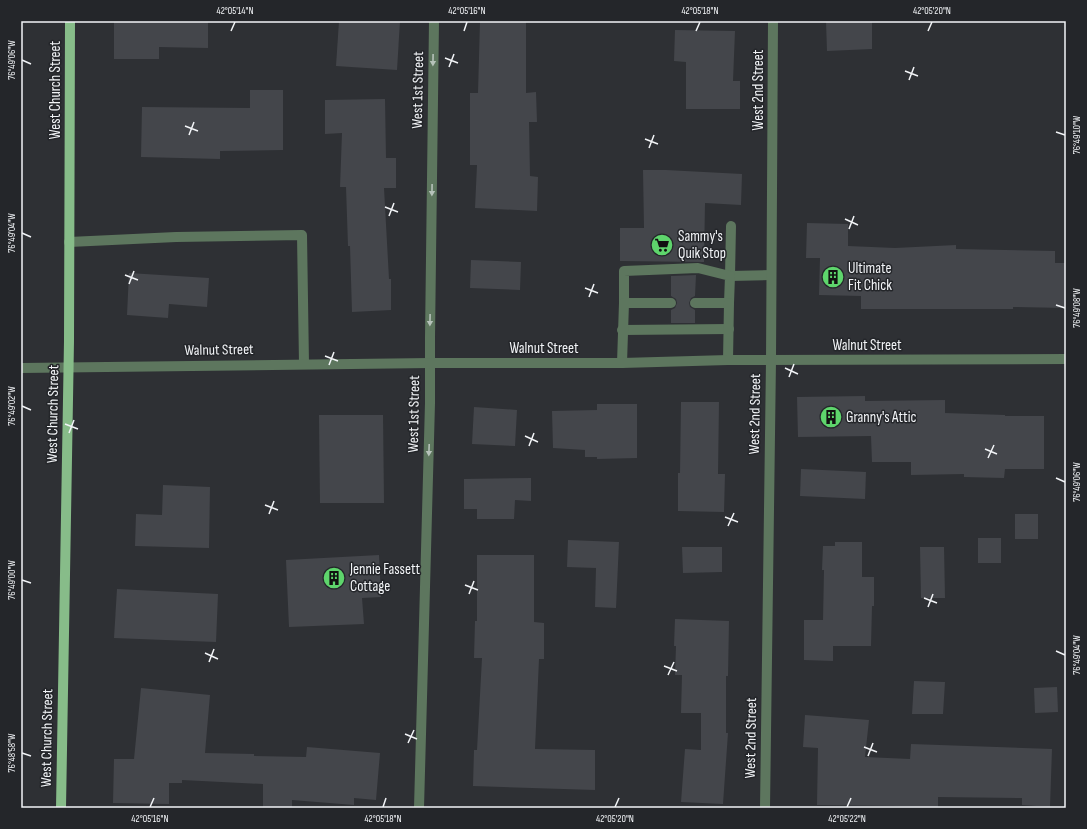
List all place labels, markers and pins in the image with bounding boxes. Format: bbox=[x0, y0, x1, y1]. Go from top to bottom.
place label: Sammy's Quik Stop bbox=[678, 227, 726, 263]
supermarket icon: Sammy's Quik Stop bbox=[649, 232, 675, 258]
place label: Ultimate Fit Chick bbox=[848, 259, 892, 295]
building icon: Ultimate Fit Chick bbox=[820, 264, 846, 290]
building icon: Granny's Attic bbox=[818, 404, 844, 430]
place label: Granny's Attic bbox=[846, 408, 916, 427]
place label: Jennie Fassett Cottage bbox=[349, 560, 420, 596]
building icon: Jennie Fassett Cottage bbox=[321, 565, 347, 591]

